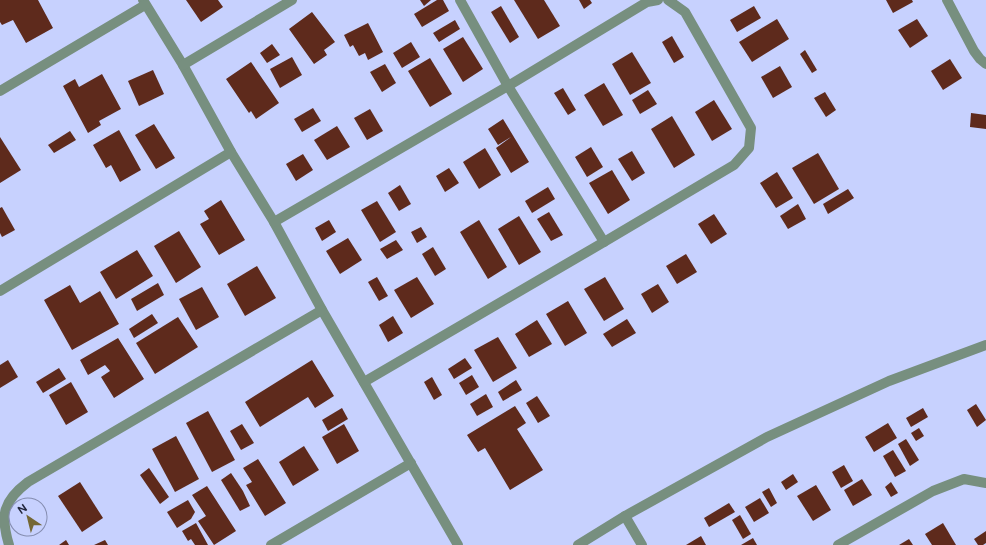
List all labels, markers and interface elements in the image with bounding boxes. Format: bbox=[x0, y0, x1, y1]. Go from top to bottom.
north arrow bbox=[8, 497, 48, 537]
text: N bbox=[15, 501, 30, 517]

